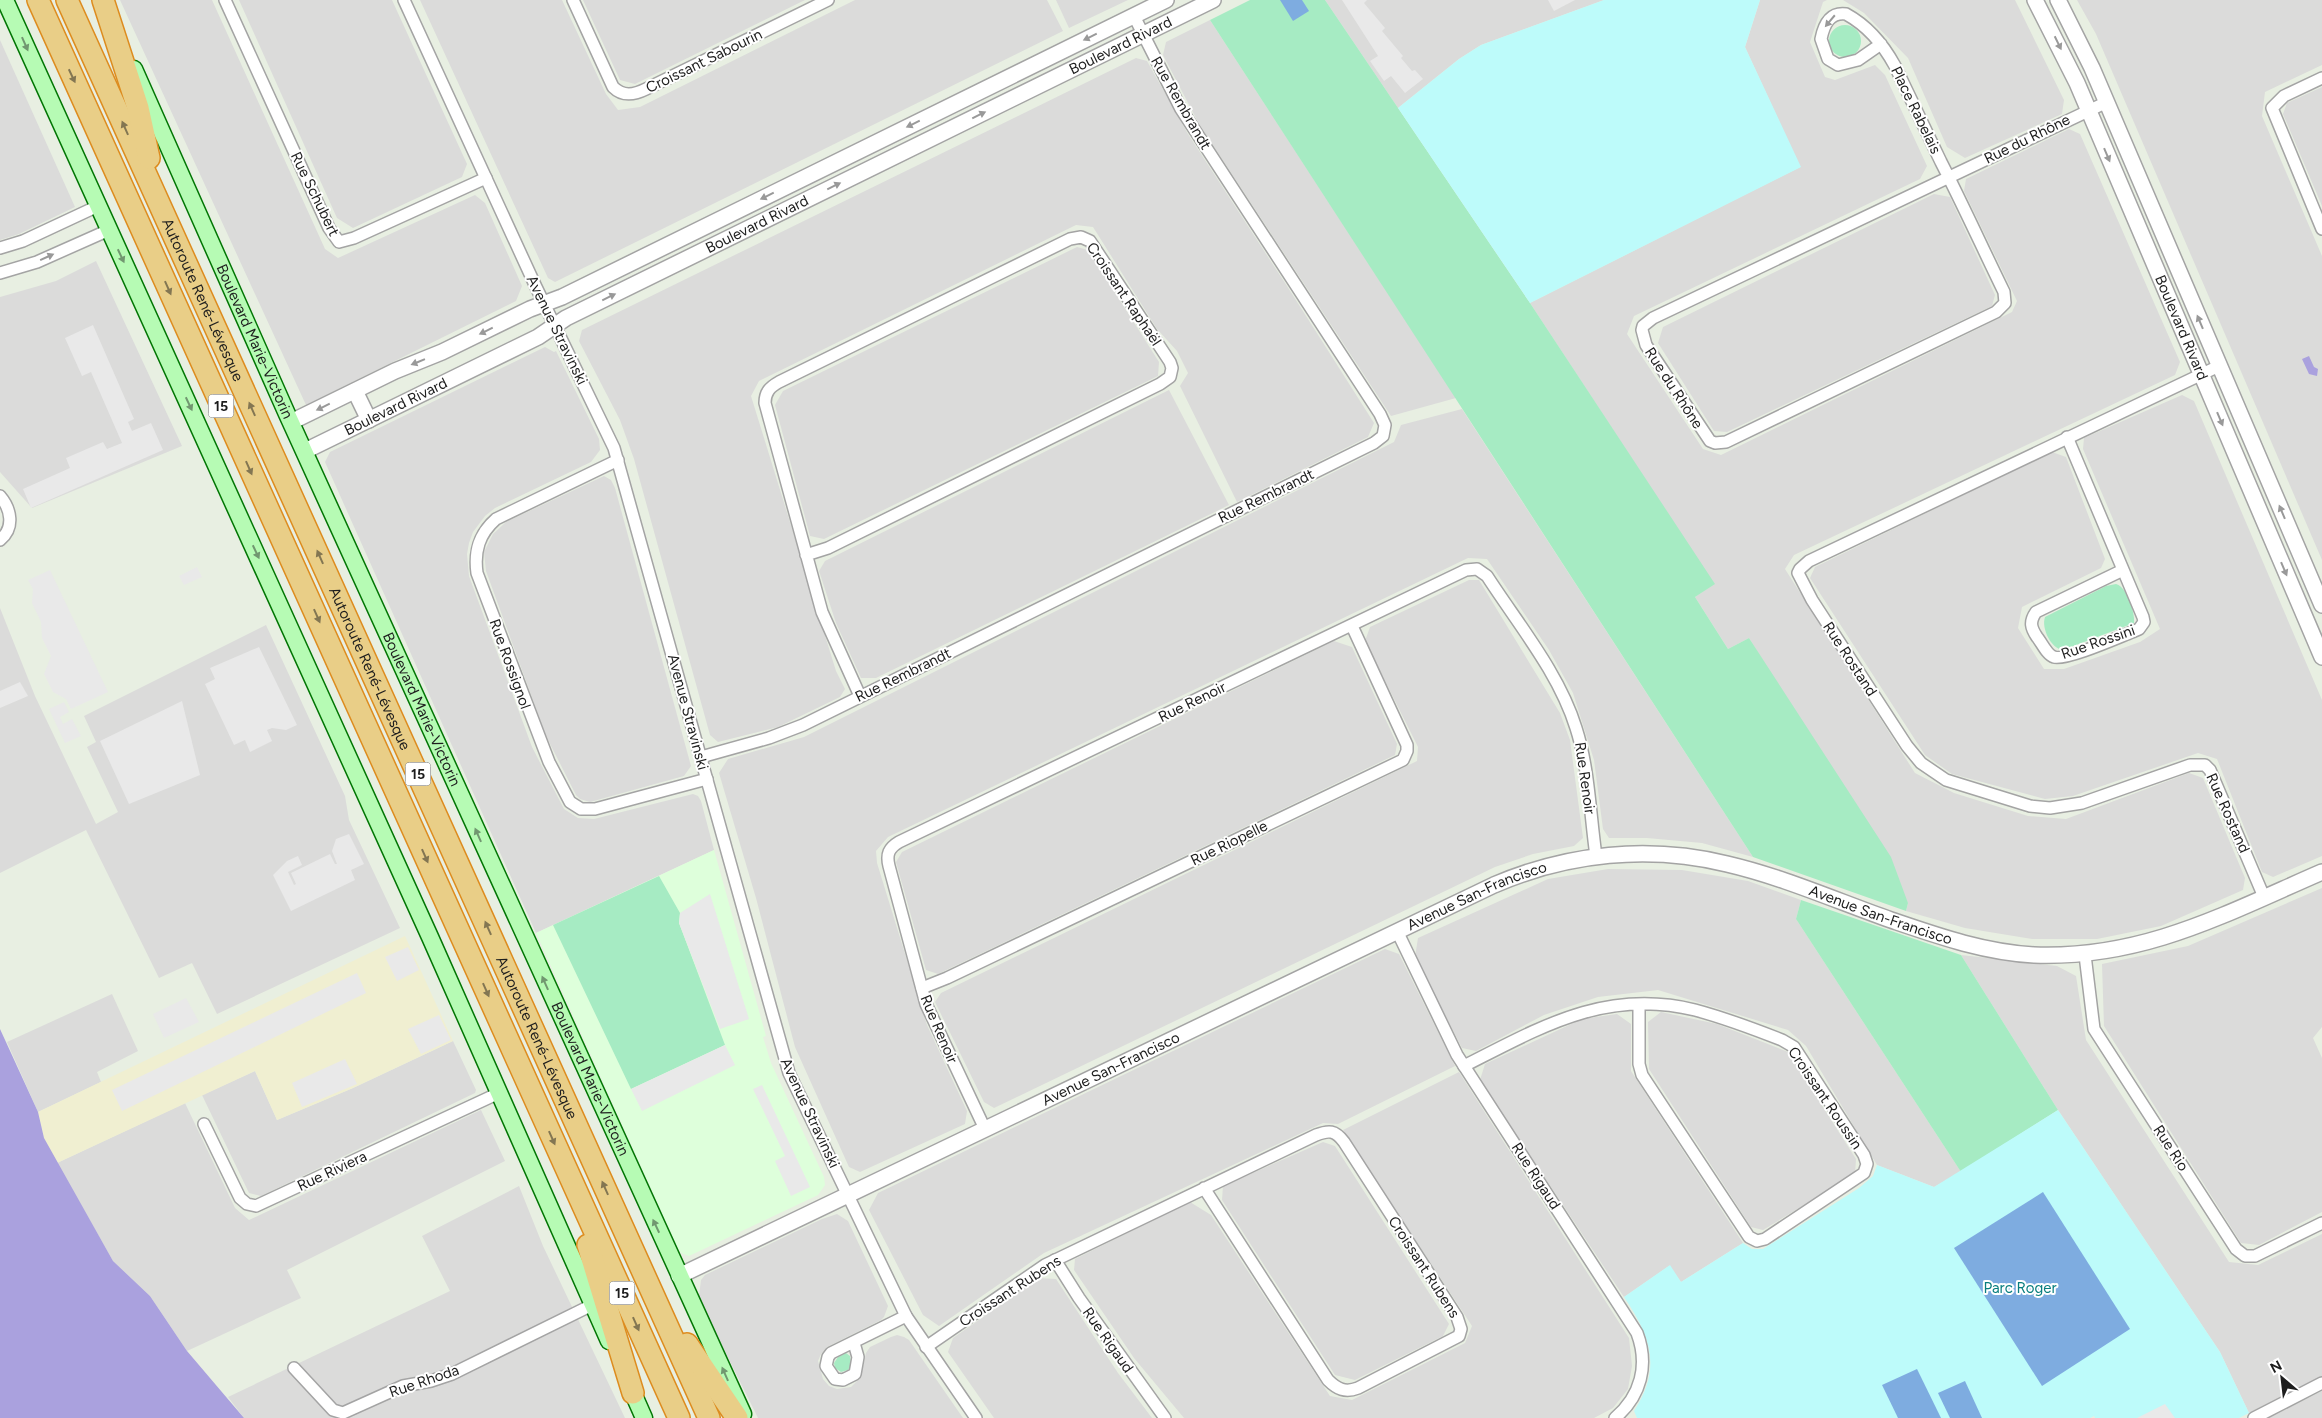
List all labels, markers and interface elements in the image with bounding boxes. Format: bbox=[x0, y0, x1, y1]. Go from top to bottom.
street label: Boulevard Rivard bbox=[1066, 13, 1175, 78]
one-way arrow bbox=[1824, 14, 1835, 27]
street label: Croissant Sabourin bbox=[643, 25, 765, 97]
one-way arrow bbox=[1083, 33, 1097, 41]
one-way arrow bbox=[2054, 36, 2062, 50]
one-way arrow bbox=[22, 37, 30, 51]
street label: Rue Rembrandt bbox=[1147, 53, 1215, 153]
street label: Place Rabelais bbox=[1887, 63, 1945, 157]
one-way arrow bbox=[69, 69, 77, 83]
street label: Rue du Rhône bbox=[1981, 110, 2073, 168]
one-way arrow bbox=[972, 111, 987, 119]
one-way arrow bbox=[906, 120, 920, 128]
one-way arrow bbox=[121, 121, 129, 135]
one-way arrow bbox=[2104, 148, 2112, 162]
street label: Rue Schubert bbox=[287, 149, 343, 239]
one-way arrow bbox=[826, 182, 841, 191]
street label: Boulevard Rivard bbox=[702, 191, 811, 257]
one-way arrow bbox=[760, 192, 774, 200]
street label: Autoroute René-Lévesque bbox=[158, 215, 247, 384]
street label: Croissant Raphaël bbox=[1083, 239, 1165, 349]
one-way arrow bbox=[118, 249, 126, 263]
one-way arrow bbox=[40, 253, 54, 261]
street label: Boulevard Marie-Victorin bbox=[213, 261, 297, 421]
street label: Avenue Stravinski bbox=[523, 272, 591, 388]
street label: Boulevard Rivard bbox=[2151, 272, 2212, 383]
one-way arrow bbox=[164, 281, 172, 295]
one-way arrow bbox=[602, 293, 616, 301]
one-way arrow bbox=[2196, 314, 2203, 329]
one-way arrow bbox=[479, 327, 493, 335]
street label: Rue du Rhône bbox=[1641, 344, 1707, 432]
one-way arrow bbox=[411, 359, 426, 366]
street label: Boulevard Rivard bbox=[341, 374, 450, 439]
road number: 15 bbox=[208, 394, 234, 418]
one-way arrow bbox=[185, 397, 193, 411]
one-way arrow bbox=[248, 402, 256, 416]
one-way arrow bbox=[316, 403, 330, 411]
one-way arrow bbox=[2216, 412, 2224, 426]
one-way arrow bbox=[246, 461, 254, 475]
street label: Rue Rembrandt bbox=[1215, 465, 1317, 527]
one-way arrow bbox=[2278, 504, 2286, 519]
one-way arrow bbox=[252, 545, 260, 559]
one-way arrow bbox=[315, 550, 323, 564]
one-way arrow bbox=[2280, 562, 2288, 576]
street label: Autoroute René-Lévesque bbox=[325, 584, 414, 753]
one-way arrow bbox=[313, 609, 321, 623]
street label: Rue Rossignol bbox=[485, 617, 535, 711]
street label: Rue Rostand bbox=[1819, 618, 1881, 700]
street label: Rue Rossini bbox=[2059, 621, 2137, 663]
street label: Boulevard Marie-Victorin bbox=[379, 630, 465, 789]
street label: Rue Rembrandt bbox=[852, 644, 954, 706]
street label: Avenue Stravinski bbox=[664, 652, 712, 772]
street label: Rue Renoir bbox=[1155, 678, 1229, 726]
street label: Rue Renoir bbox=[1571, 741, 1599, 815]
road number: 15 bbox=[406, 762, 430, 786]
street label: Rue Rostand bbox=[2202, 770, 2254, 856]
street label: Rue Riopelle bbox=[1188, 817, 1270, 869]
one-way arrow bbox=[473, 828, 481, 842]
one-way arrow bbox=[422, 849, 430, 863]
street label: Avenue San-Francisco bbox=[1404, 858, 1549, 934]
street label: Avenue San-Francisco bbox=[1807, 881, 1955, 949]
one-way arrow bbox=[484, 921, 492, 935]
street label: Autoroute René-Lévesque bbox=[492, 953, 581, 1122]
one-way arrow bbox=[540, 976, 548, 990]
one-way arrow bbox=[482, 983, 490, 997]
street label: Rue Renoir bbox=[916, 992, 962, 1066]
street label: Boulevard Marie-Victorin bbox=[547, 999, 633, 1159]
street label: Avenue San-Francisco bbox=[1039, 1028, 1183, 1109]
street label: Croissant Roussin bbox=[1784, 1043, 1866, 1153]
street label: Avenue Stravinski bbox=[777, 1055, 843, 1171]
street label: Rue Rio bbox=[2149, 1122, 2193, 1175]
one-way arrow bbox=[549, 1131, 557, 1145]
street label: Rue Rigaud bbox=[1508, 1139, 1564, 1213]
street label: Rue Riviera bbox=[294, 1147, 370, 1195]
one-way arrow bbox=[601, 1181, 609, 1195]
street label: Croissant Rubens bbox=[1384, 1213, 1464, 1321]
one-way arrow bbox=[652, 1219, 660, 1233]
street label: Croissant Rubens bbox=[956, 1251, 1064, 1331]
park label: Parc Roger bbox=[1983, 1279, 2057, 1297]
road number: 15 bbox=[610, 1282, 634, 1305]
street label: Rue Rigaud bbox=[1079, 1304, 1137, 1376]
one-way arrow bbox=[633, 1317, 641, 1331]
north arrow bbox=[2257, 1353, 2307, 1403]
text: N bbox=[2267, 1357, 2285, 1377]
street label: Rue Rhoda bbox=[387, 1361, 461, 1401]
one-way arrow bbox=[720, 1367, 728, 1381]

